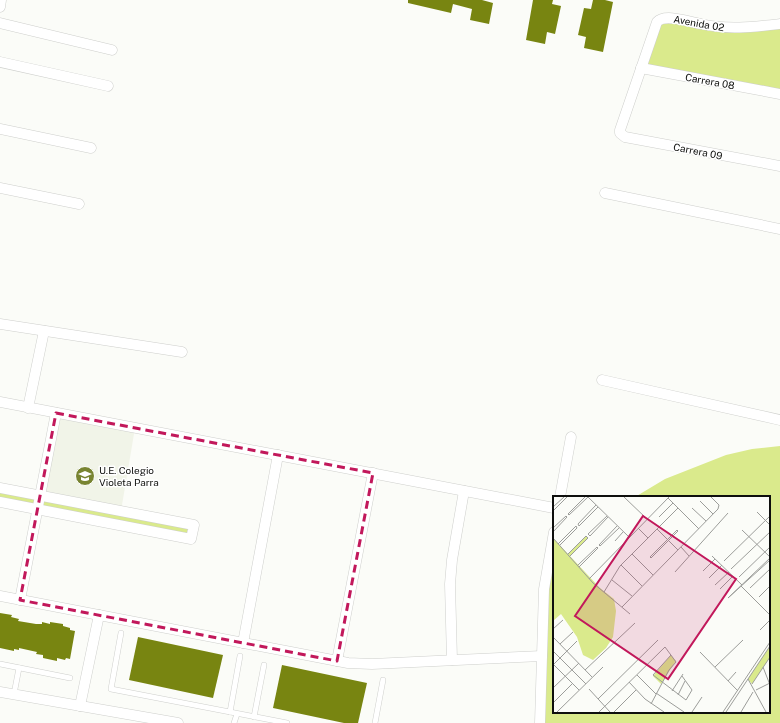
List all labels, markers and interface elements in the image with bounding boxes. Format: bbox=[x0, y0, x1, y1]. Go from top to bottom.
street label: Avenida 02 bbox=[673, 13, 725, 33]
street label: Carrera 08 bbox=[684, 71, 736, 91]
street label: Carrera 09 bbox=[672, 140, 724, 162]
place label: U.E. Colegio Violeta Parra bbox=[99, 464, 159, 488]
school or university icon: U.E. Colegio Violeta Parra bbox=[74, 465, 96, 487]
inset map bbox=[553, 496, 770, 713]

